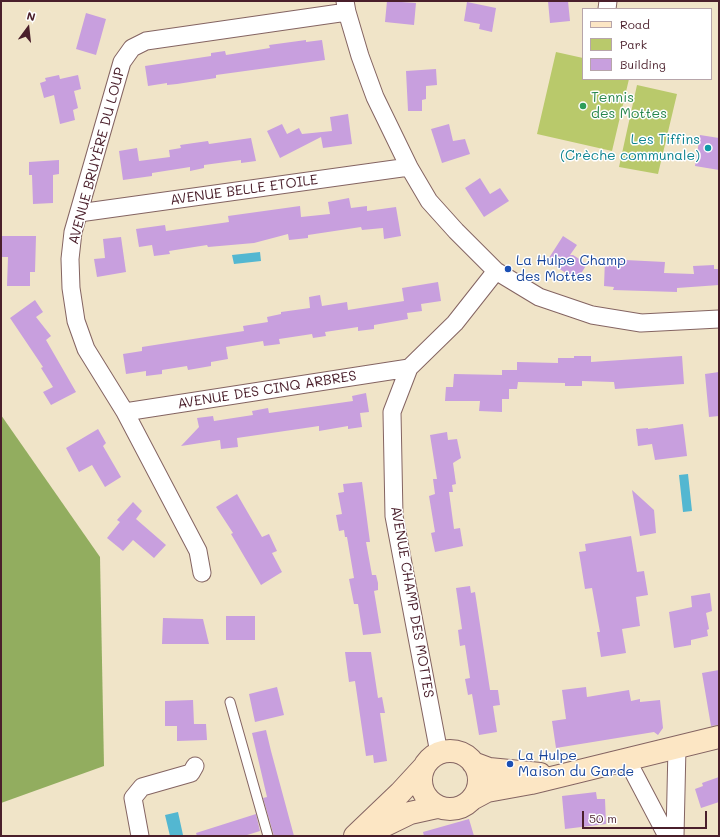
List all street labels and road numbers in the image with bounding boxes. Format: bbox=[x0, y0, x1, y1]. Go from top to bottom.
street label: AVENUE BRUYÈRE DU LOUP bbox=[65, 66, 129, 246]
street label: AVENUE BELLE ETOILE bbox=[169, 171, 319, 209]
street label: AVENUE DES CINQ ARBRES bbox=[176, 368, 358, 412]
street label: AVENUE CHAMP DES MOTTES bbox=[387, 505, 437, 699]

